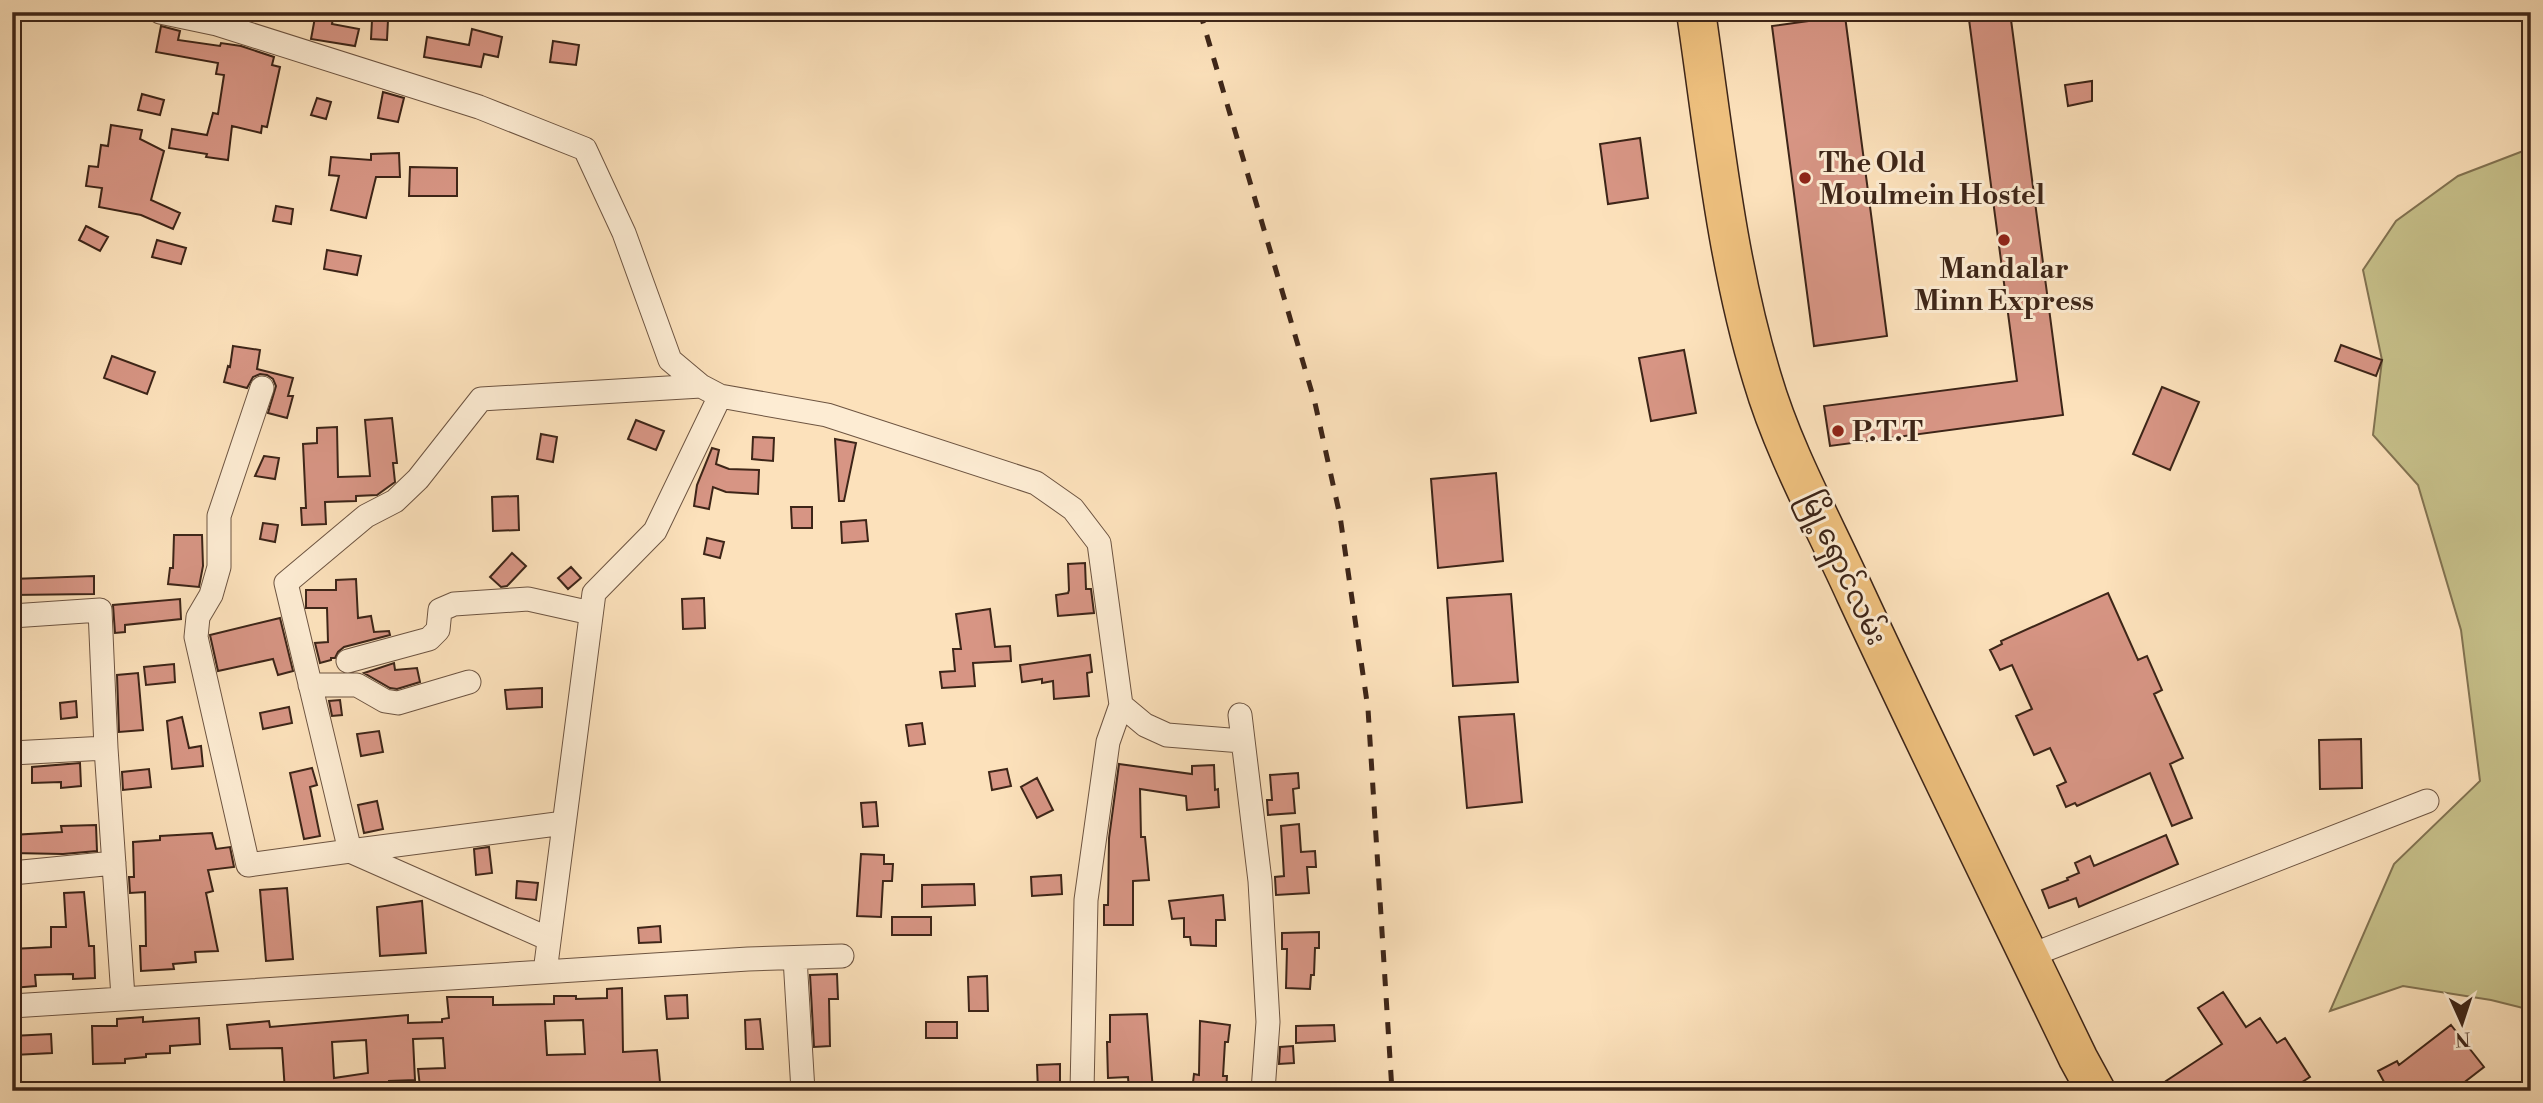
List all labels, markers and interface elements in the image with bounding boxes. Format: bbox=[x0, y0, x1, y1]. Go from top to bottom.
place label: The Old Moulmein Hostel bbox=[1819, 146, 2045, 213]
marker: The Old Moulmein Hostel bbox=[1797, 170, 1813, 186]
marker: Mandalar Minn Express bbox=[1996, 232, 2012, 248]
place label: Mandalar Minn Express bbox=[1914, 252, 2094, 319]
place label: P.T.T bbox=[1852, 415, 1923, 450]
marker: P.T.T bbox=[1830, 423, 1846, 439]
street label: မြို့ရှောင်လမ်း bbox=[1788, 485, 1895, 653]
north arrow bbox=[2428, 988, 2498, 1058]
text: N bbox=[2455, 1027, 2471, 1051]

